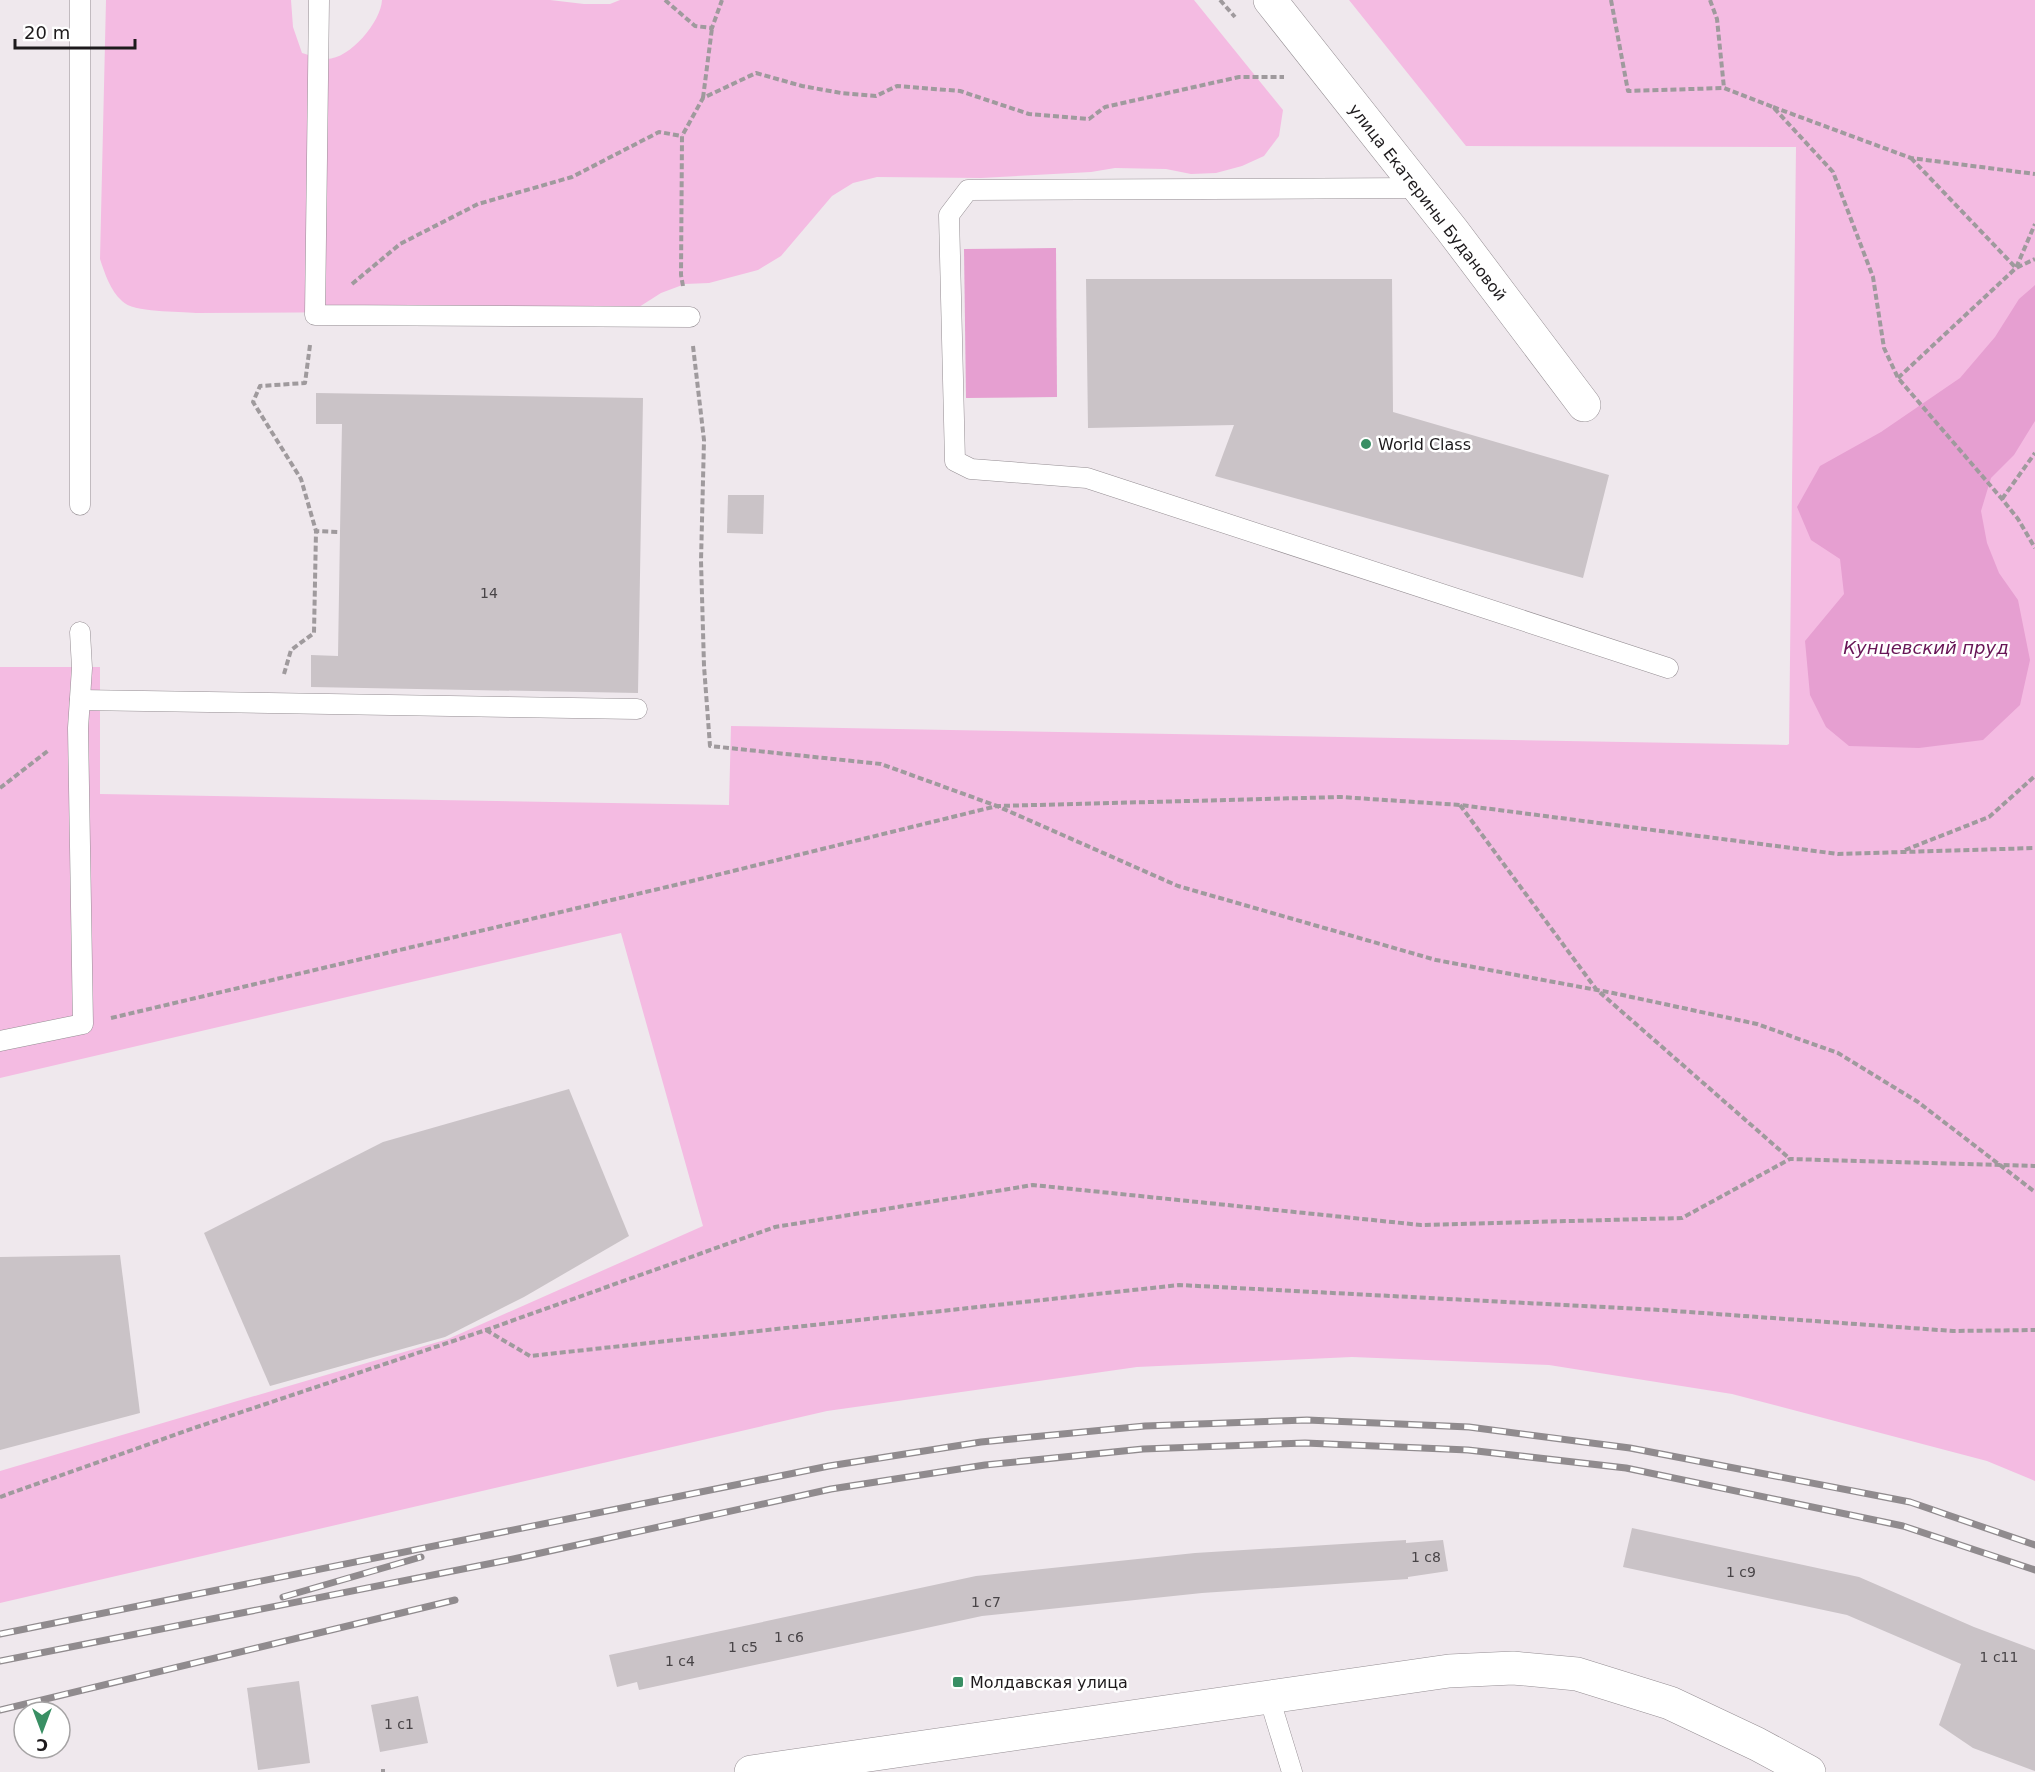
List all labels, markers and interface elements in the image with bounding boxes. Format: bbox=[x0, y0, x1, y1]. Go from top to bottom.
scale bar bbox=[15, 12, 135, 50]
text: 20 m bbox=[24, 22, 70, 43]
street label: улица Екатерины Будановой bbox=[1345, 100, 1510, 305]
place label: World Class bbox=[1378, 435, 1471, 454]
marker: World Class bbox=[1359, 437, 1373, 451]
house number: 14 bbox=[480, 585, 498, 601]
water label: Кунцевский пруд bbox=[1843, 637, 2009, 658]
house number: 1 с8 bbox=[1411, 1549, 1441, 1565]
house number: 1 с9 bbox=[1726, 1564, 1756, 1580]
house number: 1 с7 bbox=[971, 1594, 1001, 1610]
house number: 1 с6 bbox=[774, 1629, 804, 1645]
house number: 1 с5 bbox=[728, 1639, 758, 1655]
house number: 1 с11 bbox=[1980, 1649, 2018, 1665]
house number: 1 с4 bbox=[665, 1653, 695, 1669]
place label: Молдавская улица bbox=[970, 1673, 1128, 1692]
marker: Молдавская улица bbox=[951, 1675, 965, 1689]
north arrow bbox=[12, 1700, 72, 1760]
house number: 1 с1 bbox=[384, 1716, 414, 1732]
text: С bbox=[36, 1735, 48, 1754]

